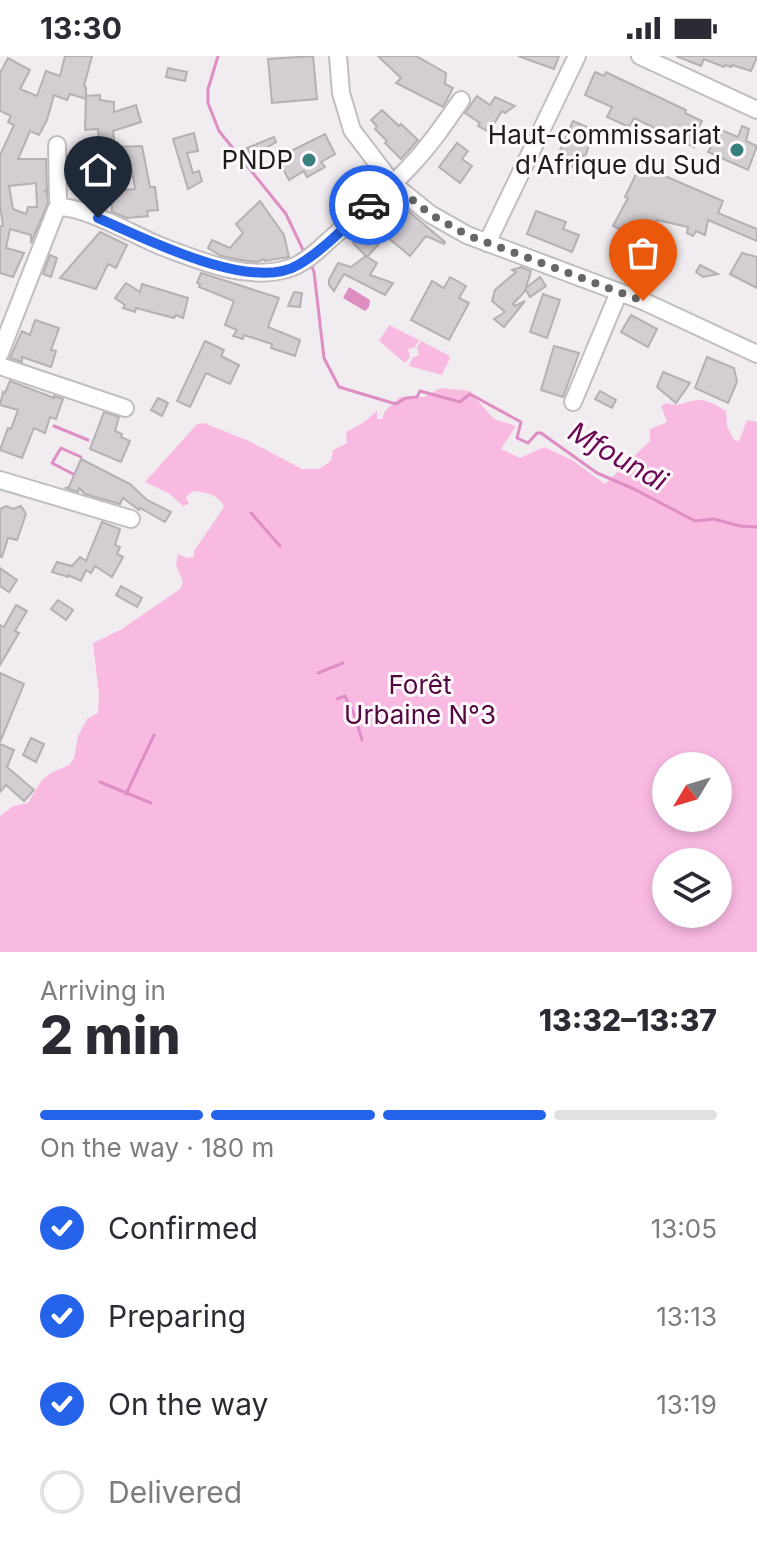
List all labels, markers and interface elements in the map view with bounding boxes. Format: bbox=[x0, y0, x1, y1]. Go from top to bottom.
text: 13:30 bbox=[40, 10, 122, 46]
place label: Haut-commissariat d'Afrique du Sud bbox=[488, 119, 721, 180]
pin bbox=[64, 136, 132, 218]
marker: Haut-commissariat d'Afrique du Sud bbox=[728, 141, 746, 159]
place label: PNDP bbox=[221, 144, 293, 175]
icon: home bbox=[76, 148, 120, 192]
marker: PNDP bbox=[300, 151, 318, 169]
courier bbox=[329, 165, 409, 245]
icon: car bbox=[347, 183, 391, 227]
pin bbox=[609, 219, 677, 301]
icon: bag bbox=[621, 231, 665, 275]
water label: Mfoundi bbox=[562, 414, 675, 499]
park label: Forêt Urbaine N°3 bbox=[344, 669, 496, 730]
north arrow bbox=[652, 752, 732, 832]
map controls bbox=[652, 752, 732, 928]
button: layers bbox=[652, 848, 732, 928]
text: Arriving in bbox=[40, 975, 166, 1006]
text: 13:32–13:37 bbox=[539, 1002, 717, 1038]
text: 2 min bbox=[40, 1004, 181, 1067]
text: On the way · 180 m bbox=[40, 1132, 274, 1163]
icon: check bbox=[40, 1206, 84, 1250]
text: Confirmed bbox=[108, 1210, 258, 1246]
text: 13:05 bbox=[651, 1213, 717, 1244]
icon: check bbox=[40, 1294, 84, 1338]
text: Preparing bbox=[108, 1298, 246, 1334]
text: 13:13 bbox=[656, 1301, 717, 1332]
icon: check bbox=[40, 1382, 84, 1426]
text: On the way bbox=[108, 1386, 268, 1422]
text: 13:19 bbox=[656, 1389, 717, 1420]
text: Delivered bbox=[108, 1474, 242, 1510]

